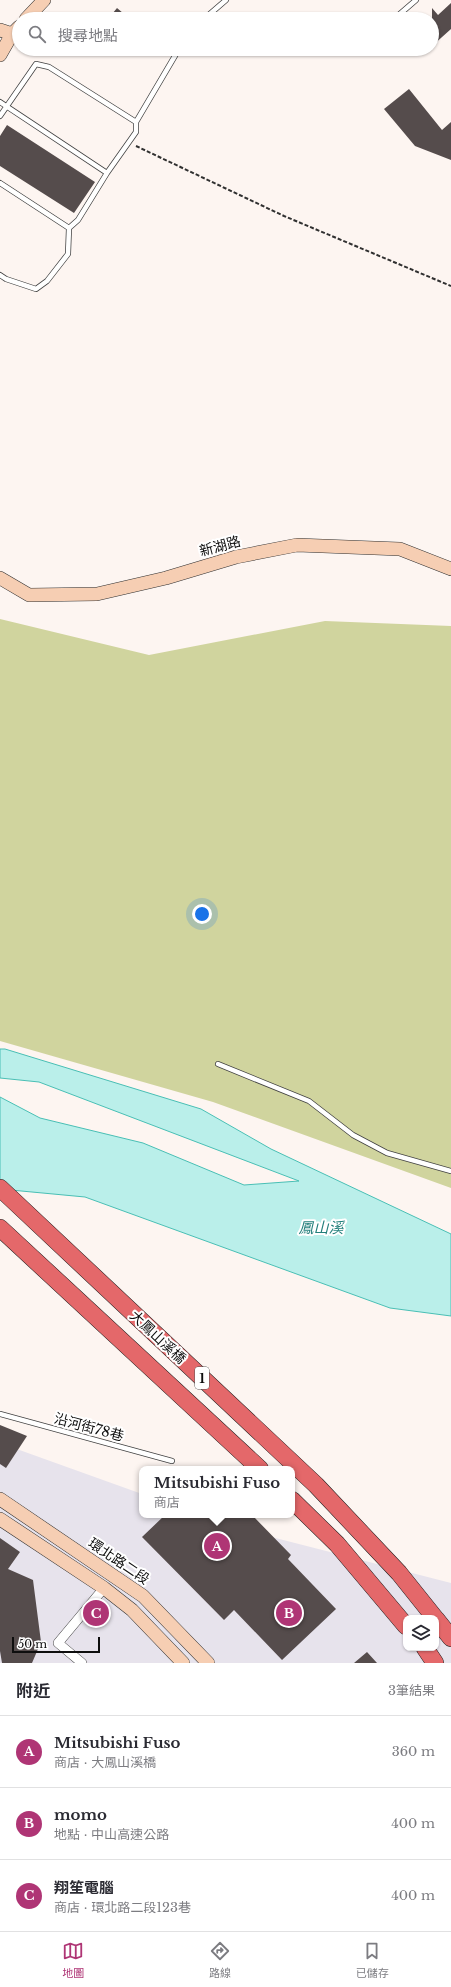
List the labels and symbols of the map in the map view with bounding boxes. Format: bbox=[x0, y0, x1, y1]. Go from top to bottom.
street label: 新湖路 bbox=[197, 532, 243, 560]
your location bbox=[192, 904, 212, 924]
water label: 鳳山溪 bbox=[298, 1218, 345, 1237]
street label: 大鳳山溪橋 bbox=[126, 1307, 190, 1367]
road number: 1 bbox=[195, 1367, 209, 1389]
street label: 沿河街78巷 bbox=[52, 1409, 126, 1445]
pin: A bbox=[204, 1531, 230, 1561]
street label: 環北路二段 bbox=[85, 1534, 153, 1588]
pin: C bbox=[83, 1598, 109, 1628]
pin: B bbox=[276, 1598, 302, 1628]
scale bar bbox=[12, 1635, 100, 1654]

